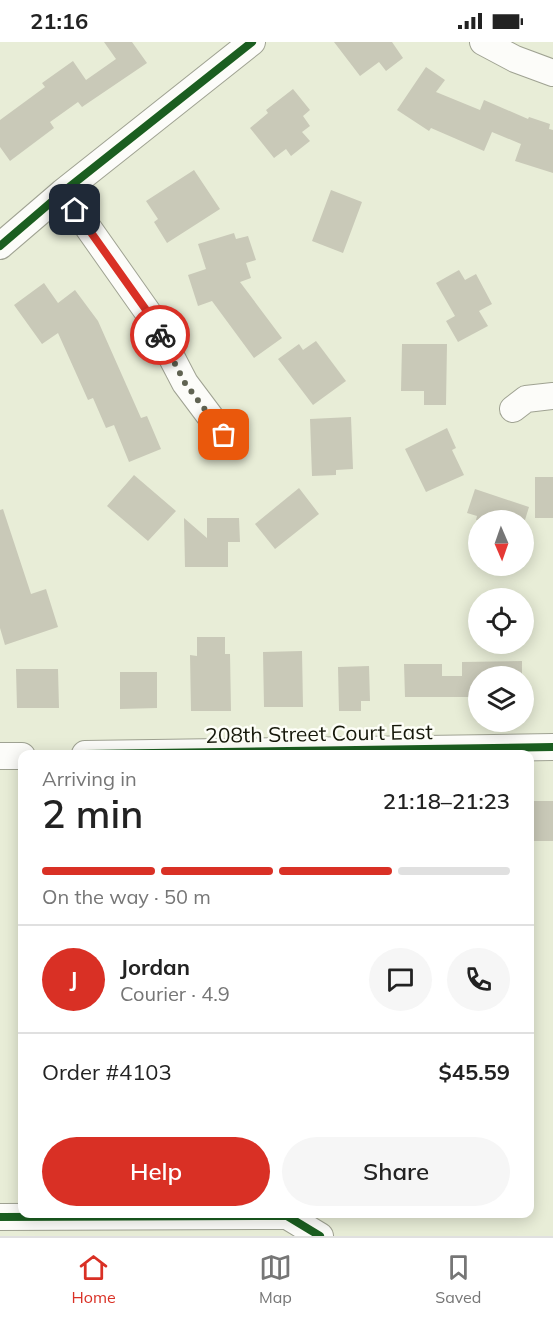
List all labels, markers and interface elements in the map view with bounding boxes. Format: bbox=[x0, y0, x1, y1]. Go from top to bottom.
text: 21:16 bbox=[30, 7, 88, 35]
pin bbox=[49, 184, 100, 235]
icon: home bbox=[58, 193, 91, 226]
courier bbox=[130, 305, 190, 365]
icon: bike bbox=[144, 319, 177, 352]
pin bbox=[198, 409, 249, 460]
icon: bag bbox=[207, 418, 240, 451]
north arrow bbox=[468, 510, 534, 576]
map controls bbox=[468, 510, 534, 732]
button: locate bbox=[468, 588, 534, 654]
button: layers bbox=[468, 666, 534, 732]
street label: 208th Street Court East bbox=[205, 718, 433, 748]
text: Arriving in bbox=[42, 766, 137, 791]
text: 21:18–21:23 bbox=[383, 787, 510, 815]
text: 2 min bbox=[42, 789, 143, 838]
text: On the way · 50 m bbox=[42, 884, 211, 909]
button: chat bbox=[369, 948, 432, 1011]
button: phone bbox=[447, 948, 510, 1011]
text: Jordan bbox=[120, 953, 190, 981]
text: J bbox=[70, 965, 77, 993]
text: Courier · 4.9 bbox=[120, 981, 230, 1006]
text: Order #4103 bbox=[42, 1058, 172, 1086]
text: $45.59 bbox=[439, 1058, 510, 1086]
button: Help bbox=[42, 1137, 270, 1206]
button: Share bbox=[282, 1137, 510, 1206]
tab: Home bbox=[72, 1251, 116, 1307]
tab: Map bbox=[259, 1251, 292, 1307]
tab: Saved bbox=[435, 1251, 481, 1307]

